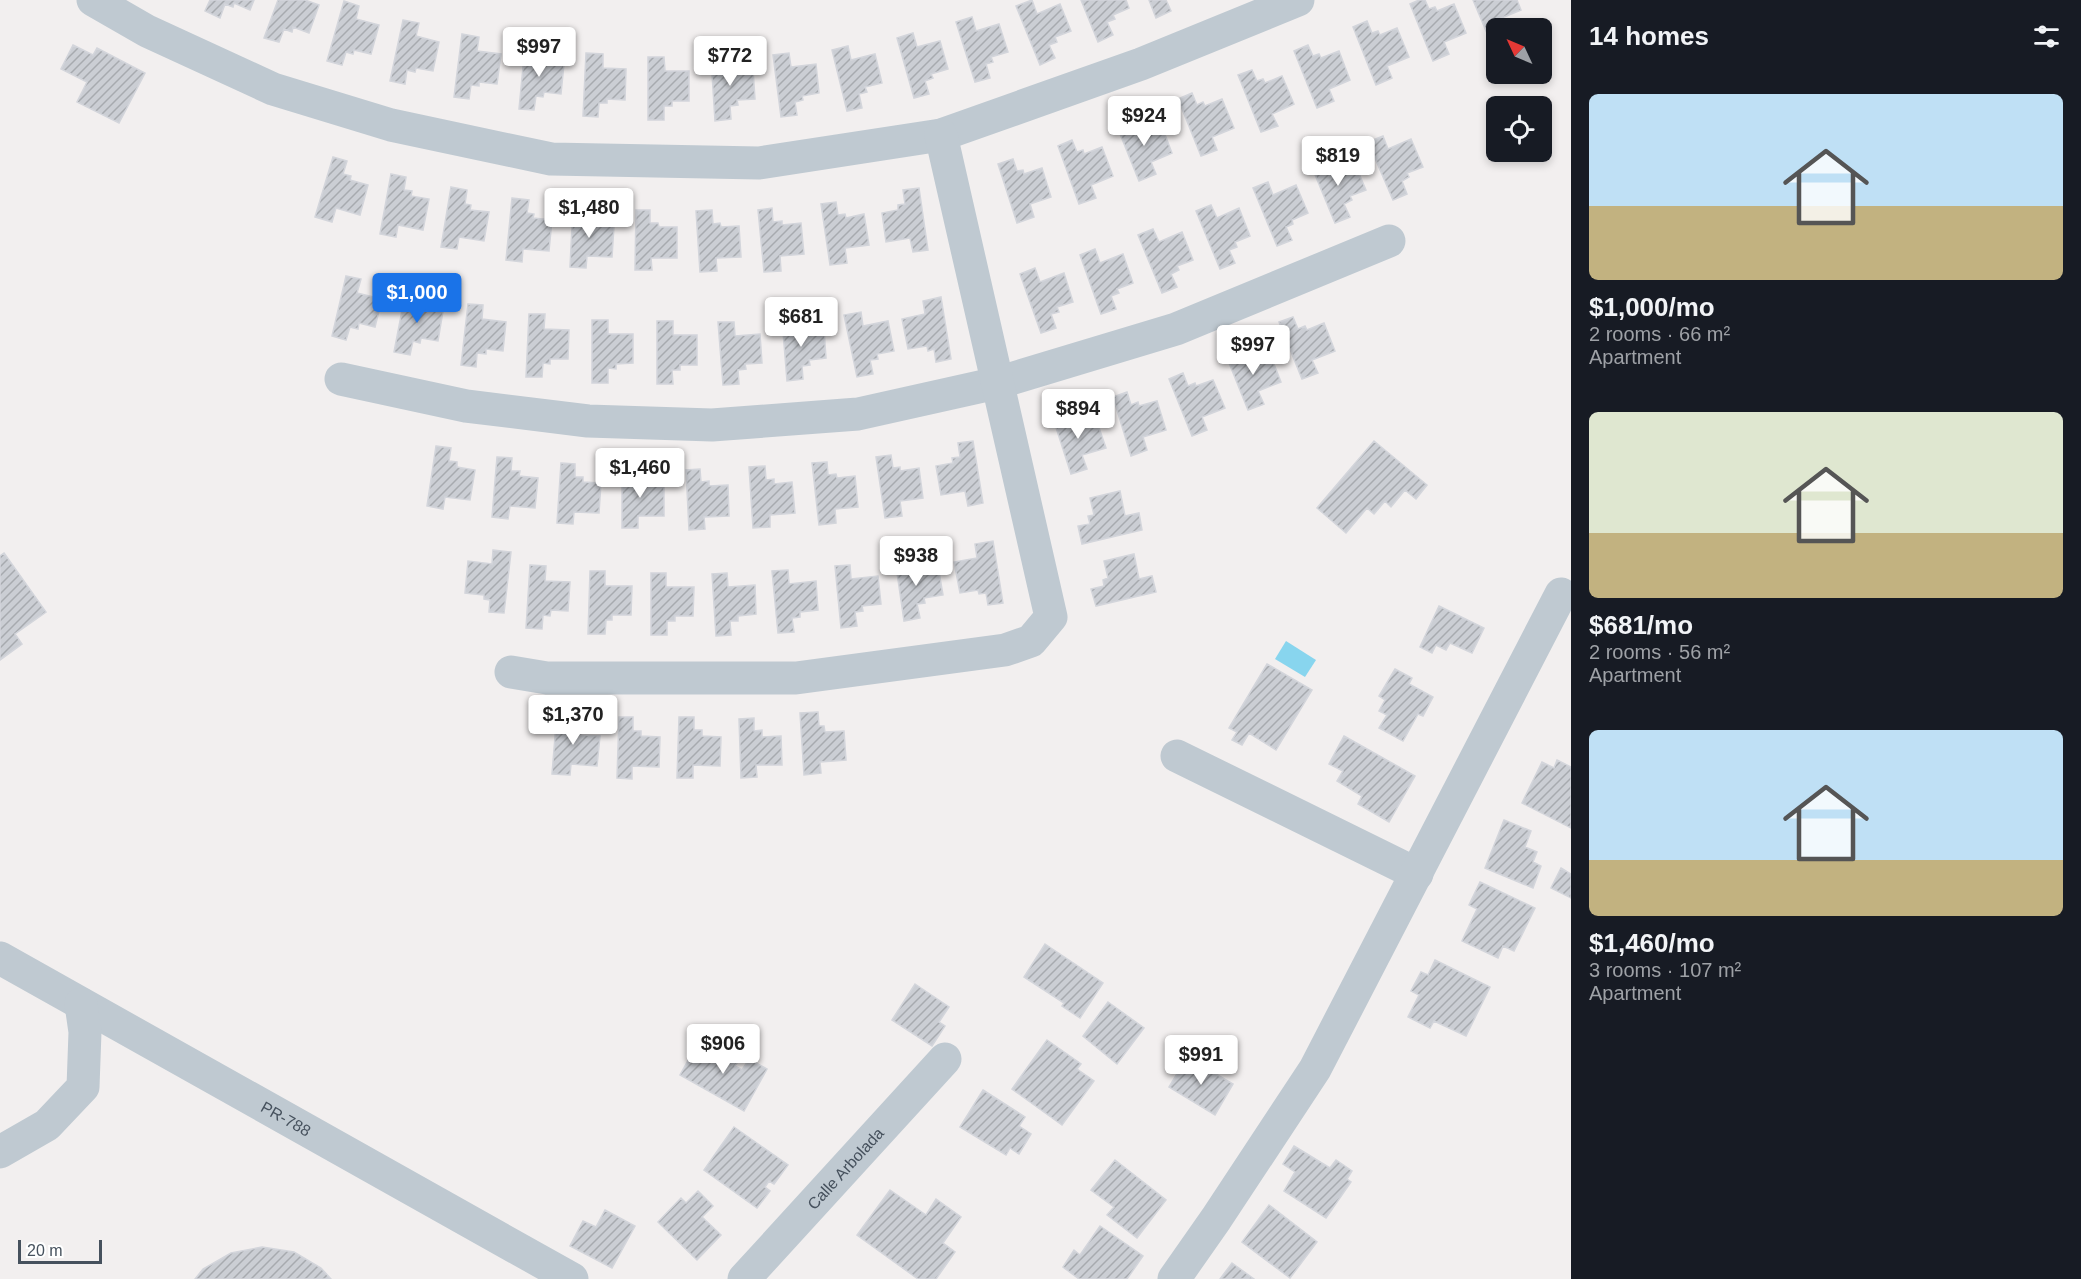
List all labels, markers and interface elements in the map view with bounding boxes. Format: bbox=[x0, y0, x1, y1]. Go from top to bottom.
north arrow bbox=[1486, 18, 1552, 84]
map controls bbox=[1486, 18, 1552, 162]
icon: filters bbox=[2030, 20, 2063, 53]
text: 14 homes bbox=[1589, 21, 1709, 51]
pin: $997 bbox=[503, 27, 575, 78]
text: $997 bbox=[517, 35, 561, 57]
pin: $772 bbox=[694, 36, 766, 87]
text: $772 bbox=[708, 44, 752, 66]
pin: $924 bbox=[1108, 96, 1180, 147]
button: locate bbox=[1486, 96, 1552, 162]
text: $924 bbox=[1122, 104, 1166, 126]
icon: home bbox=[1772, 133, 1880, 241]
pin: $819 bbox=[1302, 136, 1374, 187]
text: $819 bbox=[1316, 144, 1360, 166]
pin: $1,480 bbox=[540, 188, 638, 239]
text: $1,480 bbox=[558, 196, 620, 218]
pin: $1,000 bbox=[368, 273, 466, 324]
text: $1,000 bbox=[386, 281, 448, 303]
text: $1,000/mo bbox=[1589, 292, 1715, 322]
pin: $681 bbox=[765, 297, 837, 348]
text: $681 bbox=[779, 305, 823, 327]
text: 2 rooms · 66 m² bbox=[1589, 323, 1730, 345]
pin: $997 bbox=[1217, 325, 1289, 376]
text: $997 bbox=[1231, 333, 1275, 355]
text: Apartment bbox=[1589, 346, 1681, 368]
pin: $894 bbox=[1042, 389, 1114, 440]
text: $894 bbox=[1056, 397, 1100, 419]
pin: $1,460 bbox=[591, 448, 689, 499]
icon: home bbox=[1772, 451, 1880, 559]
text: $1,460 bbox=[609, 456, 671, 478]
pin: $938 bbox=[880, 536, 952, 587]
text: $938 bbox=[894, 544, 938, 566]
text: $681/mo bbox=[1589, 610, 1693, 640]
text: 2 rooms · 56 m² bbox=[1589, 641, 1730, 663]
text: Apartment bbox=[1589, 664, 1681, 686]
pin: $1,370 bbox=[524, 695, 622, 746]
text: $1,370 bbox=[542, 703, 604, 725]
icon: home bbox=[1772, 769, 1880, 877]
text: $1,460/mo bbox=[1589, 928, 1715, 958]
text: 3 rooms · 107 m² bbox=[1589, 959, 1741, 981]
text: Apartment bbox=[1589, 982, 1681, 1004]
pin: $906 bbox=[687, 1024, 759, 1075]
text: $906 bbox=[701, 1032, 745, 1054]
pin: $991 bbox=[1165, 1035, 1237, 1086]
text: $991 bbox=[1179, 1043, 1223, 1065]
street label: PR-788 bbox=[258, 1098, 314, 1140]
street label: Calle Arbolada bbox=[804, 1124, 887, 1213]
scale bar bbox=[18, 1237, 102, 1264]
text: 20 m bbox=[27, 1242, 63, 1259]

